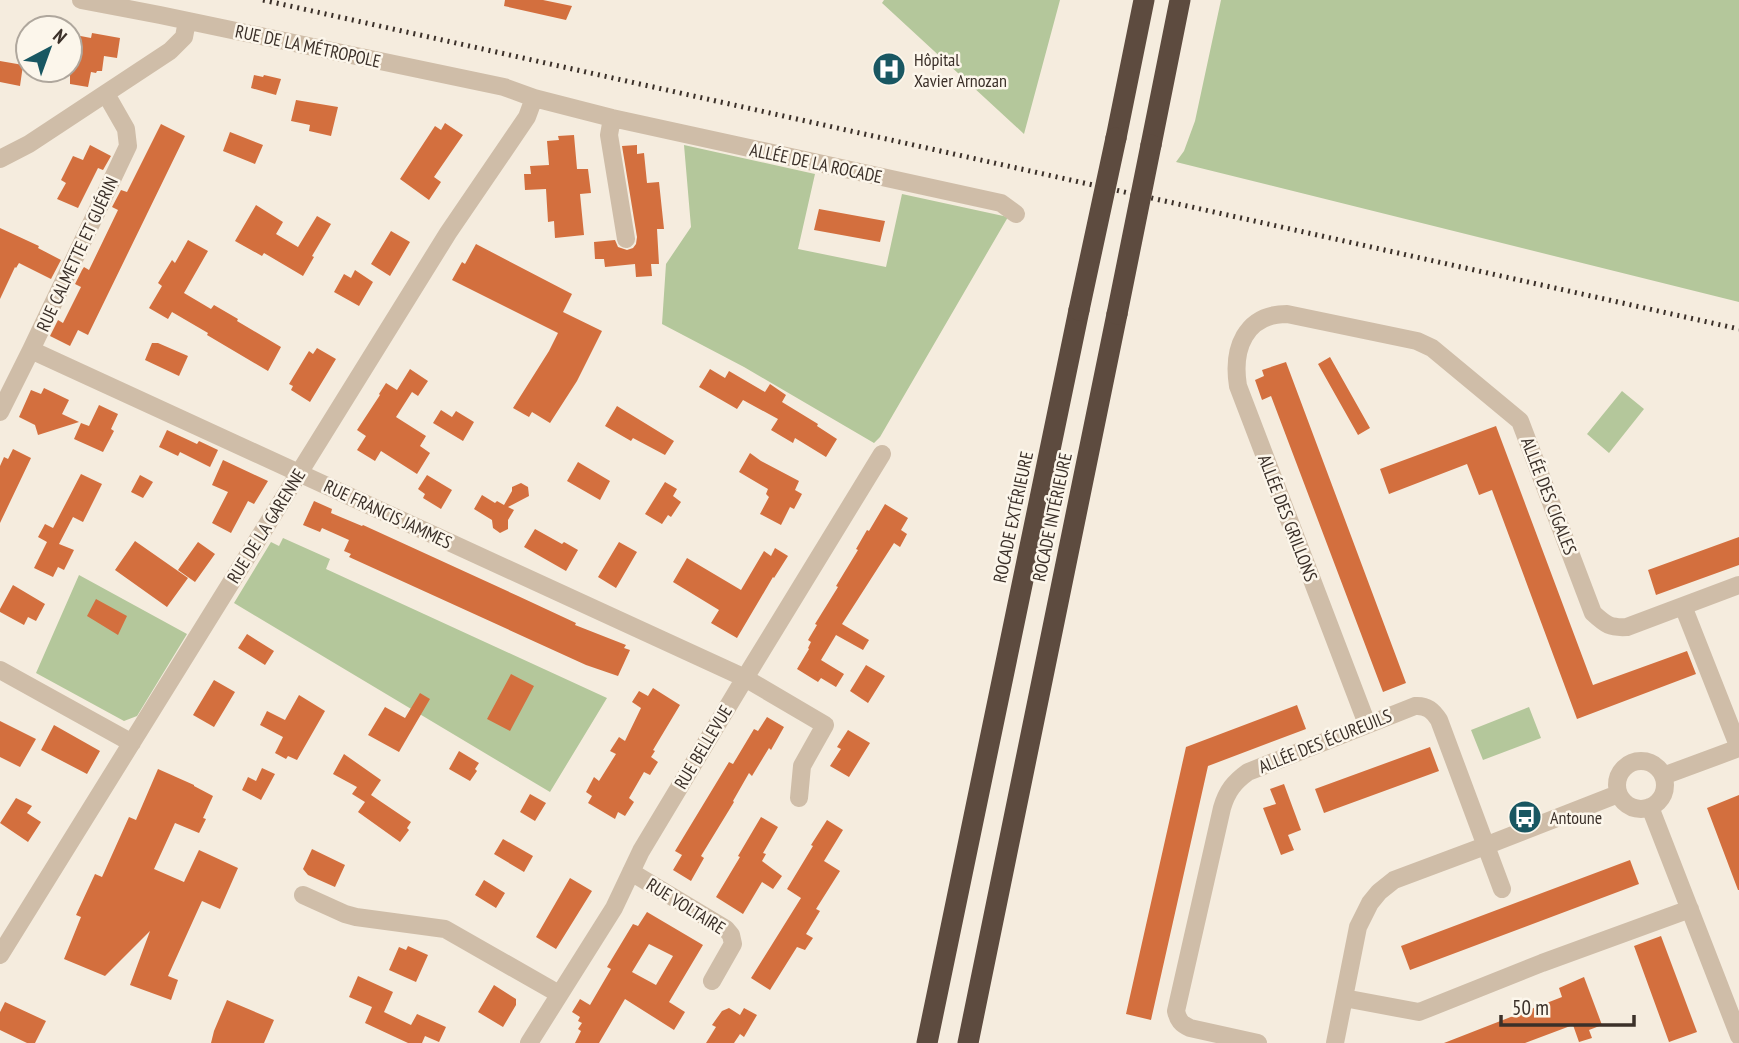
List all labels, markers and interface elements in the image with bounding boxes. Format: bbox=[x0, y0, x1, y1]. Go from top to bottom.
north arrow bbox=[14, 14, 84, 84]
street label: RUE DE LA MÉTROPOLE bbox=[233, 19, 383, 73]
text: N bbox=[48, 24, 72, 49]
place label: Hôpital Xavier Arnozan bbox=[914, 48, 1007, 92]
hospital icon: Hôpital Xavier Arnozan bbox=[870, 50, 908, 88]
street label: ALLÉE DE LA ROCADE bbox=[748, 138, 884, 188]
street label: RUE CALMETTE ET GUÉRIN bbox=[31, 173, 123, 335]
street label: ALLÉE DES CIGALES bbox=[1516, 434, 1582, 558]
street label: ROCADE EXTÉRIEURE bbox=[988, 449, 1038, 585]
street label: ROCADE INTÉRIEURE bbox=[1027, 450, 1077, 584]
street label: ALLÉE DES GRILLONS bbox=[1253, 451, 1323, 585]
street label: RUE DE LA GARENNE bbox=[222, 464, 310, 588]
street label: RUE FRANCIS JAMMES bbox=[320, 474, 456, 554]
street label: RUE BELLEVUE bbox=[669, 701, 737, 793]
street label: ALLÉE DES ÉCUREUILS bbox=[1255, 704, 1395, 778]
bus stop icon: Antoune bbox=[1506, 798, 1544, 836]
place label: Antoune bbox=[1550, 806, 1602, 829]
street label: RUE VOLTAIRE bbox=[642, 873, 730, 939]
scale bar bbox=[1501, 984, 1634, 1028]
text: 50 m bbox=[1512, 994, 1549, 1021]

